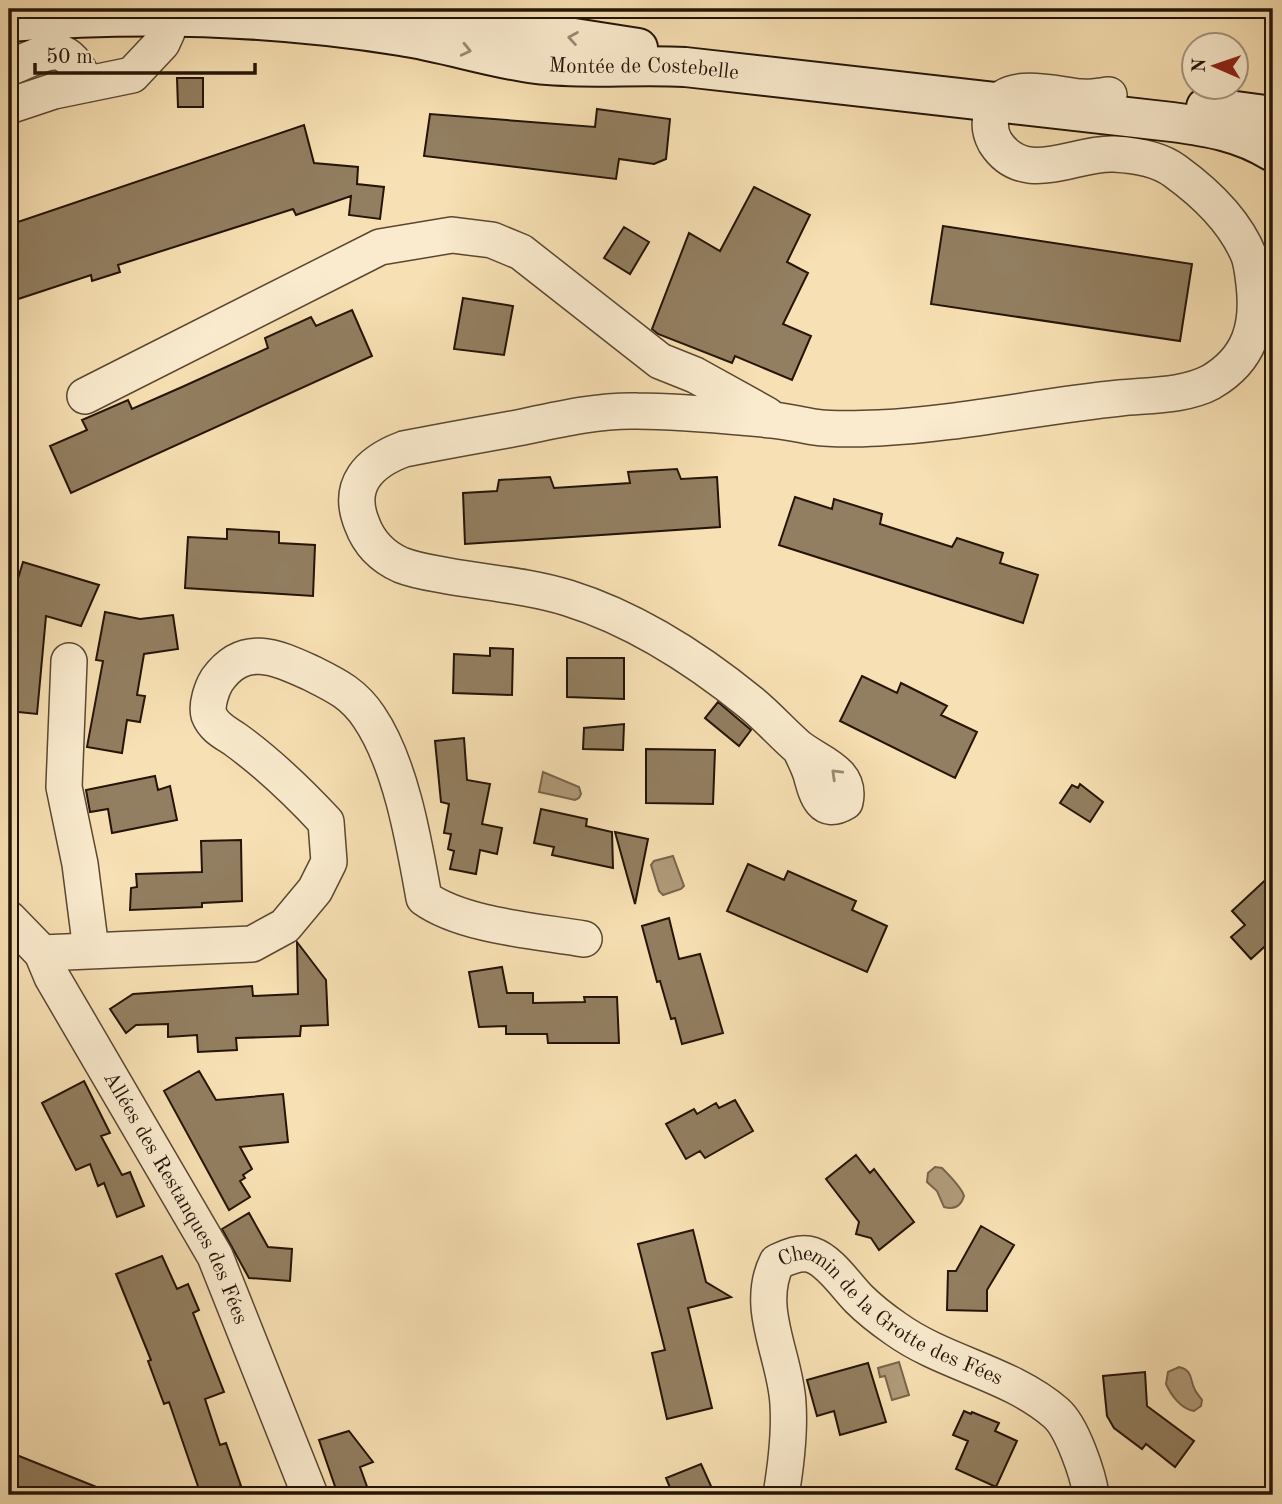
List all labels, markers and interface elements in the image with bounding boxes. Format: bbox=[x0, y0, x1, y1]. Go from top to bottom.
one-way arrow bbox=[567, 31, 579, 46]
scale bar bbox=[35, 32, 256, 76]
north arrow bbox=[1180, 32, 1250, 102]
one-way arrow bbox=[460, 42, 472, 57]
text: 50 m bbox=[46, 47, 93, 68]
street label: Montée de Costebelle bbox=[548, 55, 740, 84]
text: N bbox=[1191, 57, 1210, 73]
one-way arrow bbox=[831, 769, 844, 782]
street label: Allées des Restanques des Fées bbox=[99, 1068, 251, 1327]
street label: Chemin de la Grotte des Fées bbox=[775, 1243, 1006, 1389]

